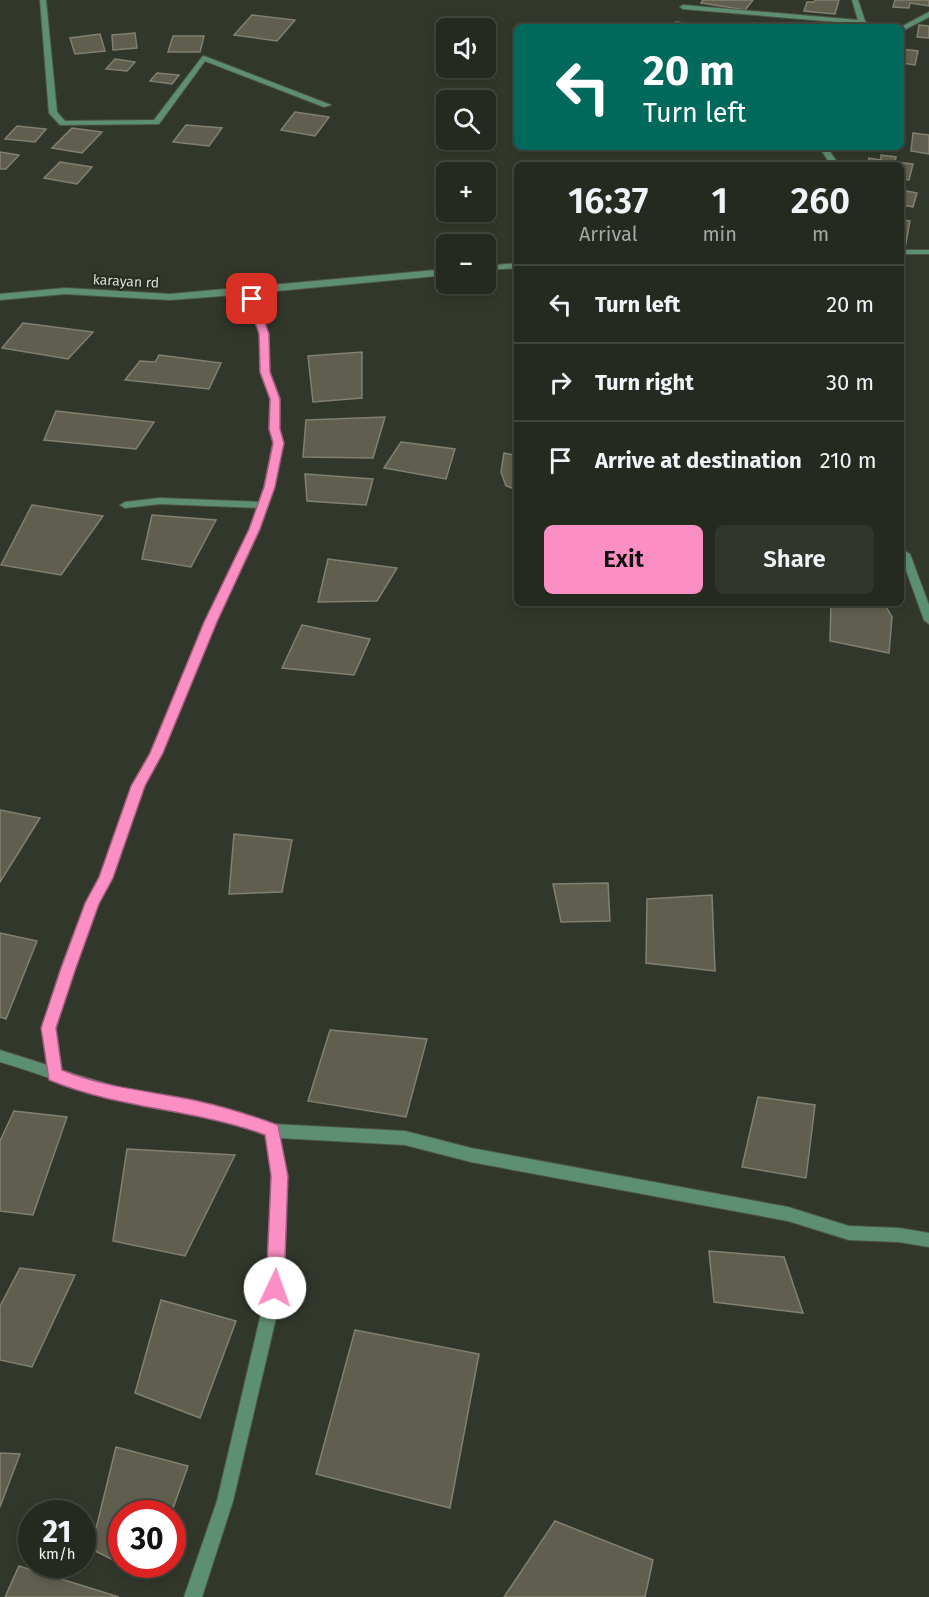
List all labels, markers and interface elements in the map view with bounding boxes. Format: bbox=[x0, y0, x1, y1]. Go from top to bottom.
map controls bbox=[436, 18, 496, 294]
button: sound bbox=[436, 18, 496, 78]
text: 20 m bbox=[643, 46, 735, 96]
icon: left bbox=[544, 48, 622, 126]
button: search bbox=[436, 90, 496, 150]
text: Turn left bbox=[643, 97, 746, 129]
button: + bbox=[436, 162, 496, 222]
text: 16:37 bbox=[568, 179, 648, 223]
text: 1 bbox=[711, 179, 728, 223]
text: 260 bbox=[791, 179, 850, 223]
text: Arrival bbox=[579, 222, 638, 246]
text: min bbox=[702, 222, 737, 246]
text: m bbox=[812, 222, 829, 246]
button: − bbox=[436, 234, 496, 294]
street label: karayan rd bbox=[92, 271, 160, 292]
pin bbox=[226, 273, 277, 324]
icon: arrive bbox=[235, 282, 268, 315]
icon: left bbox=[544, 288, 577, 321]
text: Turn left bbox=[595, 291, 680, 318]
text: 20 m bbox=[826, 291, 874, 318]
icon: right bbox=[544, 366, 577, 399]
text: Turn right bbox=[595, 369, 694, 396]
text: 30 m bbox=[826, 369, 874, 396]
icon: arrive bbox=[544, 444, 577, 477]
text: Arrive at destination bbox=[595, 447, 802, 474]
text: 210 m bbox=[820, 447, 877, 474]
button: Exit bbox=[544, 525, 703, 594]
button: Share bbox=[715, 525, 874, 594]
position arrow bbox=[243, 1256, 307, 1320]
speed limit sign: 30 bbox=[108, 1500, 186, 1578]
text: 21 bbox=[43, 1514, 71, 1550]
text: km/h bbox=[38, 1545, 76, 1563]

